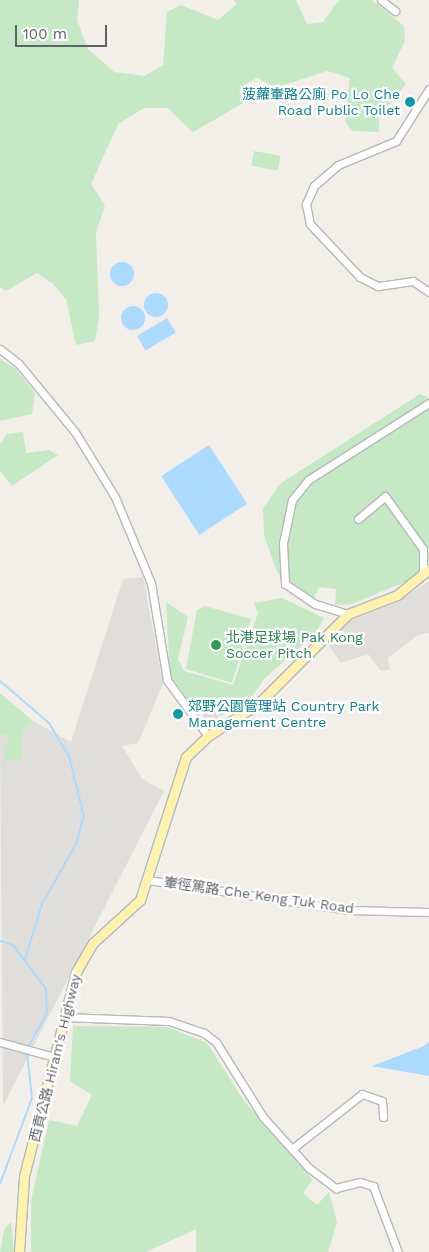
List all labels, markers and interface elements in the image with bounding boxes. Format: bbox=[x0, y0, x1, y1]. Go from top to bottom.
scale bar bbox=[18, 15, 110, 47]
text: 100 m bbox=[23, 25, 67, 43]
place label: 菠蘿輋路公廁 Po Lo Che Road Public Toilet bbox=[242, 86, 400, 118]
marker: 菠蘿輋路公廁 Po Lo Che Road Public Toilet bbox=[404, 96, 416, 108]
place label: 北港足球場 Pak Kong Soccer Pitch bbox=[226, 629, 363, 662]
marker: 北港足球場 Pak Kong Soccer Pitch bbox=[210, 639, 222, 651]
place label: 郊野公園管理站 Country Park Management Centre bbox=[188, 698, 380, 730]
marker: 郊野公園管理站 Country Park Management Centre bbox=[172, 708, 184, 720]
street label: 輋徑篤路 Che Keng Tuk Road bbox=[163, 873, 355, 917]
street label: 西貢公路 Hiram's Highway bbox=[26, 972, 84, 1144]

